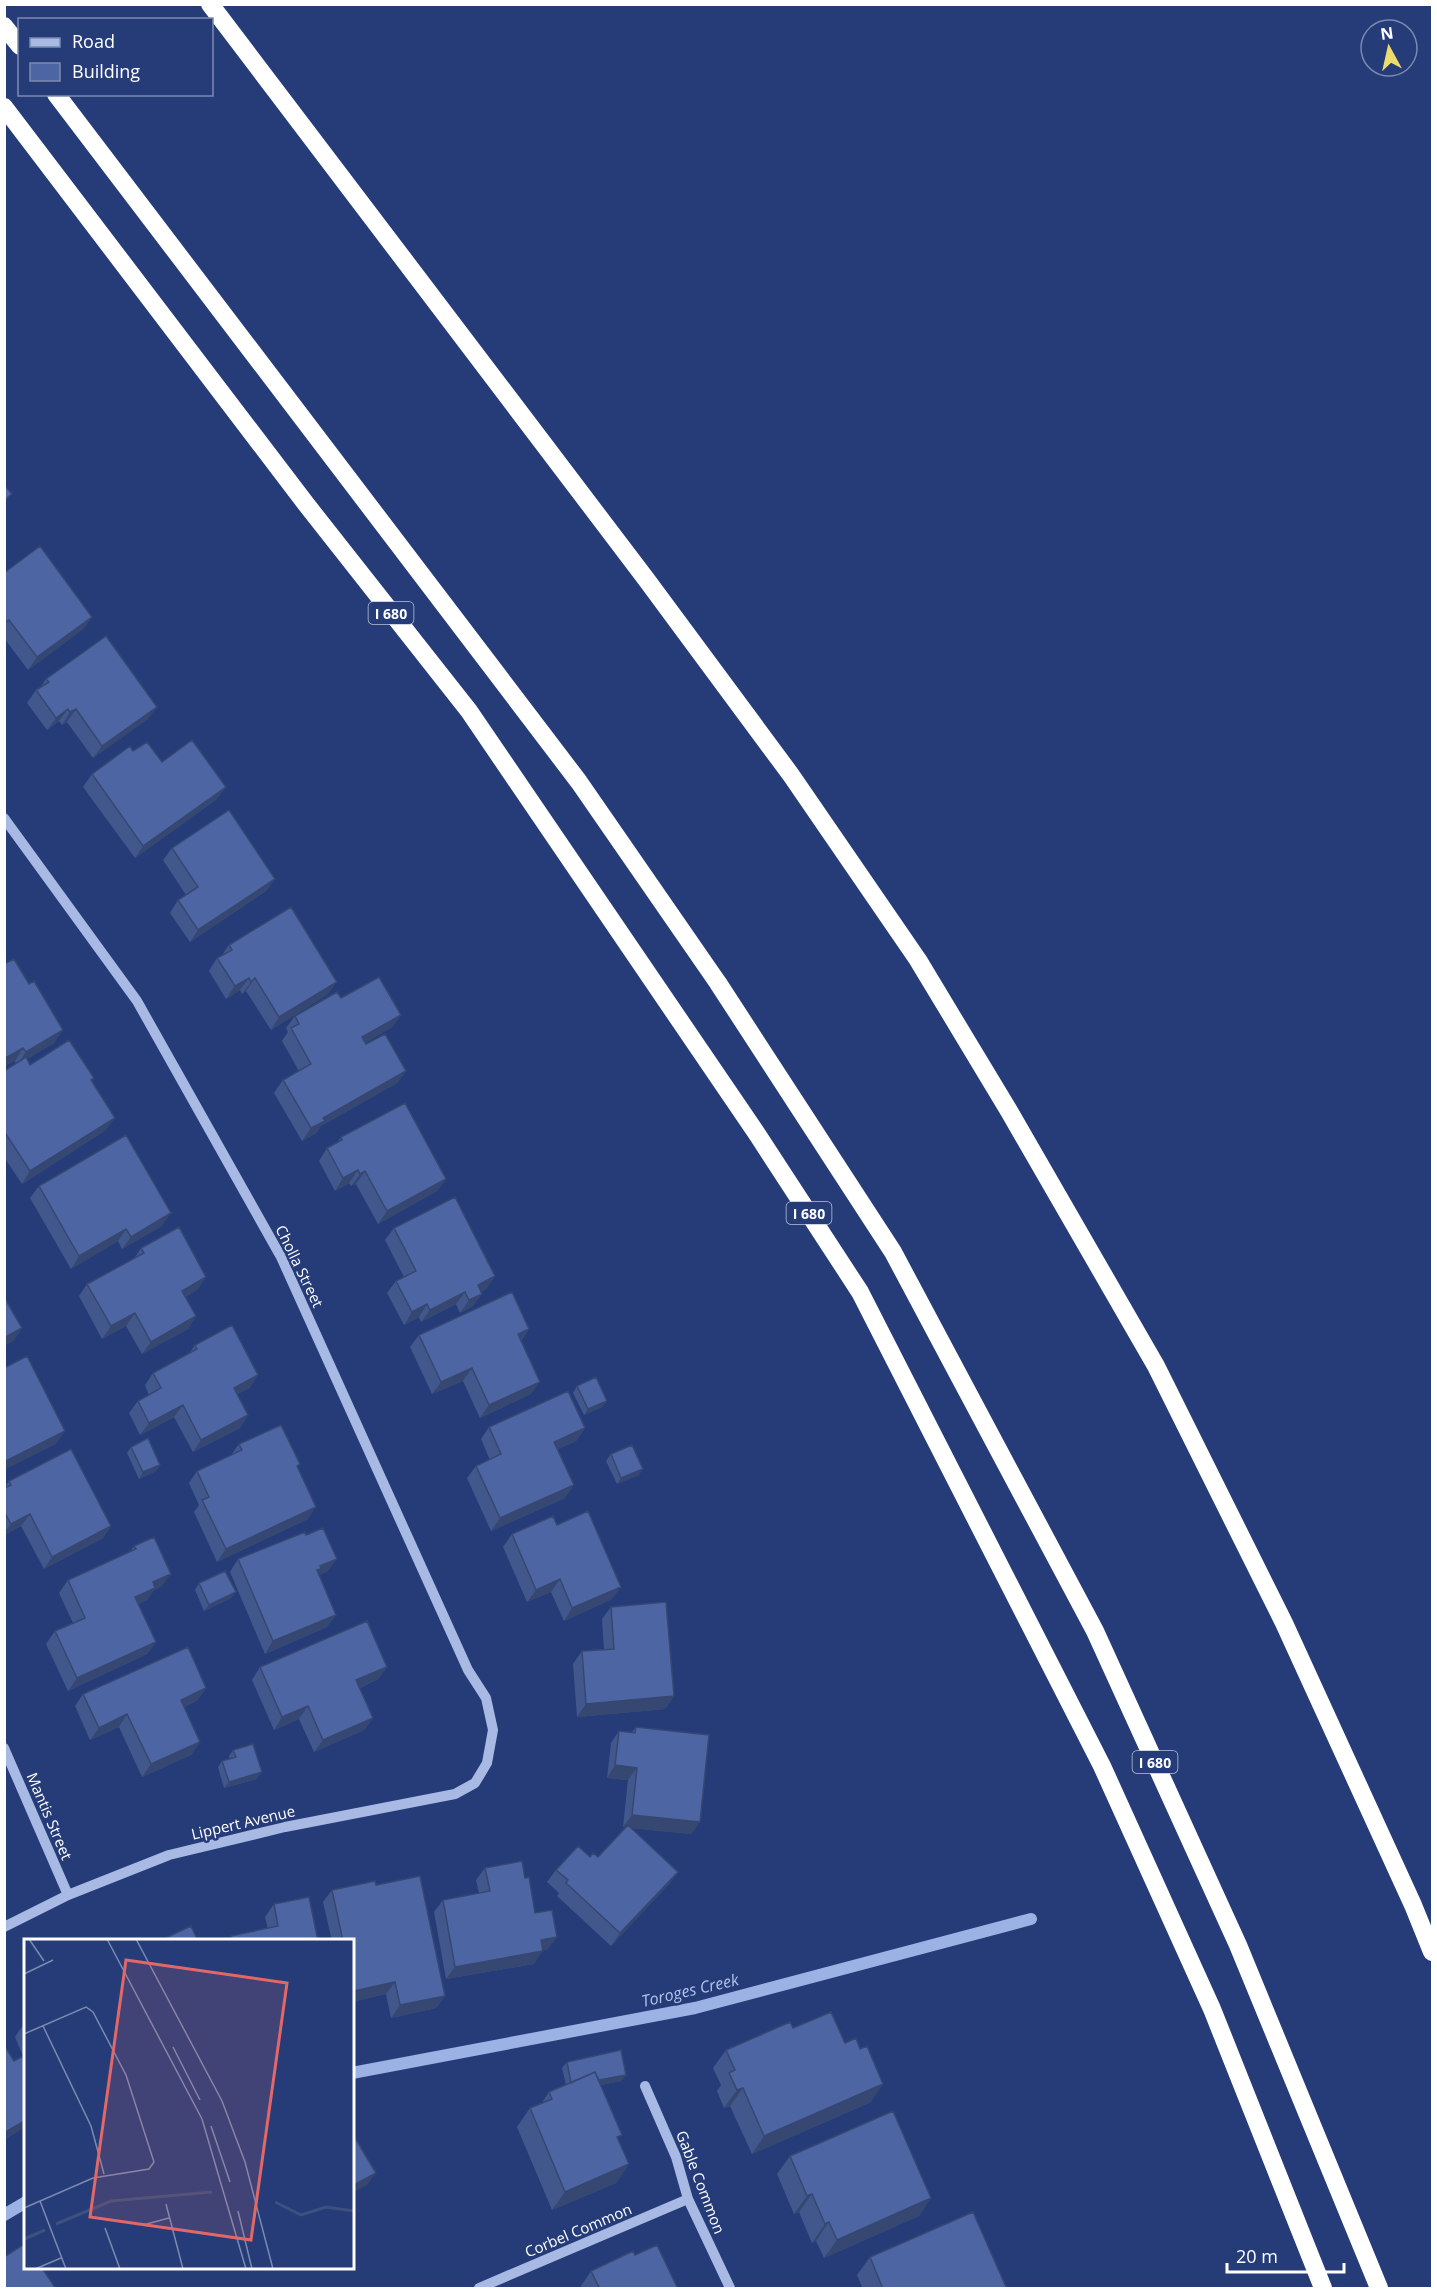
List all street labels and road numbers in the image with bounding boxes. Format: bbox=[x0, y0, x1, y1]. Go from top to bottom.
road number: I 680 bbox=[368, 602, 414, 624]
road number: I 680 bbox=[786, 1202, 832, 1224]
street label: Cholla Street bbox=[271, 1221, 329, 1311]
road number: I 680 bbox=[1132, 1751, 1178, 1773]
street label: Mantis Street bbox=[23, 1769, 77, 1863]
street label: Lippert Avenue bbox=[189, 1800, 297, 1844]
street label: Gable Common bbox=[672, 2128, 730, 2236]
street label: Corbel Common bbox=[521, 2198, 635, 2262]

